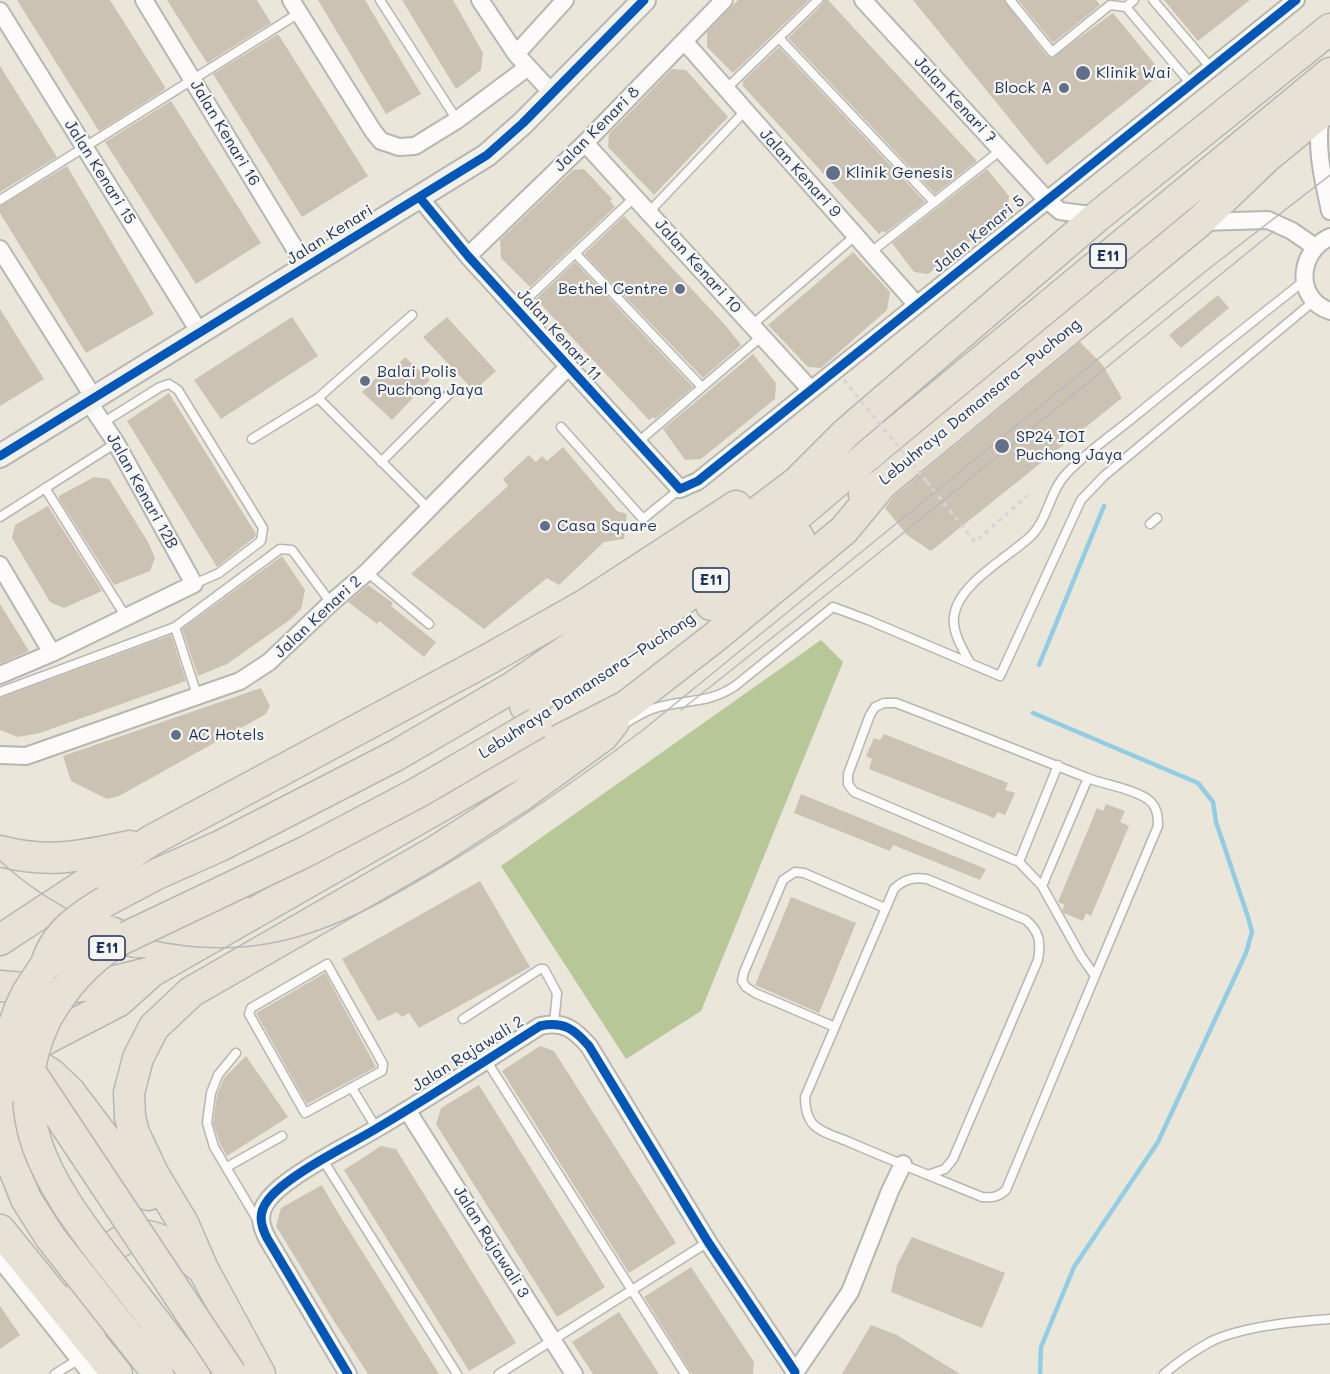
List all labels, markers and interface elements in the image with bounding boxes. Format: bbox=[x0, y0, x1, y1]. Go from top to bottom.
street label: Jalan Kenari 7 bbox=[910, 52, 1000, 148]
place label: Klinik Wai bbox=[1096, 63, 1171, 83]
marker: Klinik Wai bbox=[1074, 64, 1092, 82]
street label: Jalan Kenari 16 bbox=[186, 77, 264, 189]
place label: Block A bbox=[994, 78, 1052, 98]
marker: Block A bbox=[1057, 81, 1071, 95]
street label: Jalan Kenari 8 bbox=[550, 82, 644, 176]
street label: Jalan Kenari 15 bbox=[60, 116, 140, 228]
street label: Jalan Kenari 9 bbox=[755, 125, 845, 221]
place label: Klinik Genesis bbox=[846, 163, 953, 183]
marker: Klinik Genesis bbox=[824, 164, 842, 182]
street label: Jalan Kenari 5 bbox=[929, 191, 1029, 277]
street label: Jalan Kenari bbox=[283, 201, 377, 269]
street label: Jalan Kenari 10 bbox=[651, 215, 745, 317]
road number: E11 bbox=[1090, 244, 1126, 268]
place label: Bethel Centre bbox=[558, 279, 668, 299]
marker: Bethel Centre bbox=[673, 282, 687, 296]
street label: Jalan Kenari 11 bbox=[513, 285, 605, 385]
street label: Lebuhraya Damansara–Puchong bbox=[875, 315, 1085, 489]
place label: Balai Polis Puchong Jaya bbox=[377, 362, 484, 400]
marker: Balai Polis Puchong Jaya bbox=[358, 374, 372, 388]
place label: SP24 IOI Puchong Jaya bbox=[1016, 427, 1123, 465]
street label: Jalan Kenari 12B bbox=[102, 430, 182, 552]
marker: SP24 IOI Puchong Jaya bbox=[993, 437, 1011, 455]
place label: Casa Square bbox=[557, 516, 657, 536]
marker: Casa Square bbox=[538, 519, 552, 533]
road number: E11 bbox=[693, 568, 729, 592]
street label: Jalan Kenari 2 bbox=[270, 572, 366, 662]
street label: Lebuhraya Damansara–Puchong bbox=[475, 609, 699, 763]
place label: AC Hotels bbox=[188, 725, 264, 745]
marker: AC Hotels bbox=[169, 728, 183, 742]
road number: E11 bbox=[89, 936, 125, 960]
street label: Jalan Rajawali 2 bbox=[409, 1012, 527, 1096]
street label: Jalan Rajawali 3 bbox=[449, 1183, 533, 1301]

